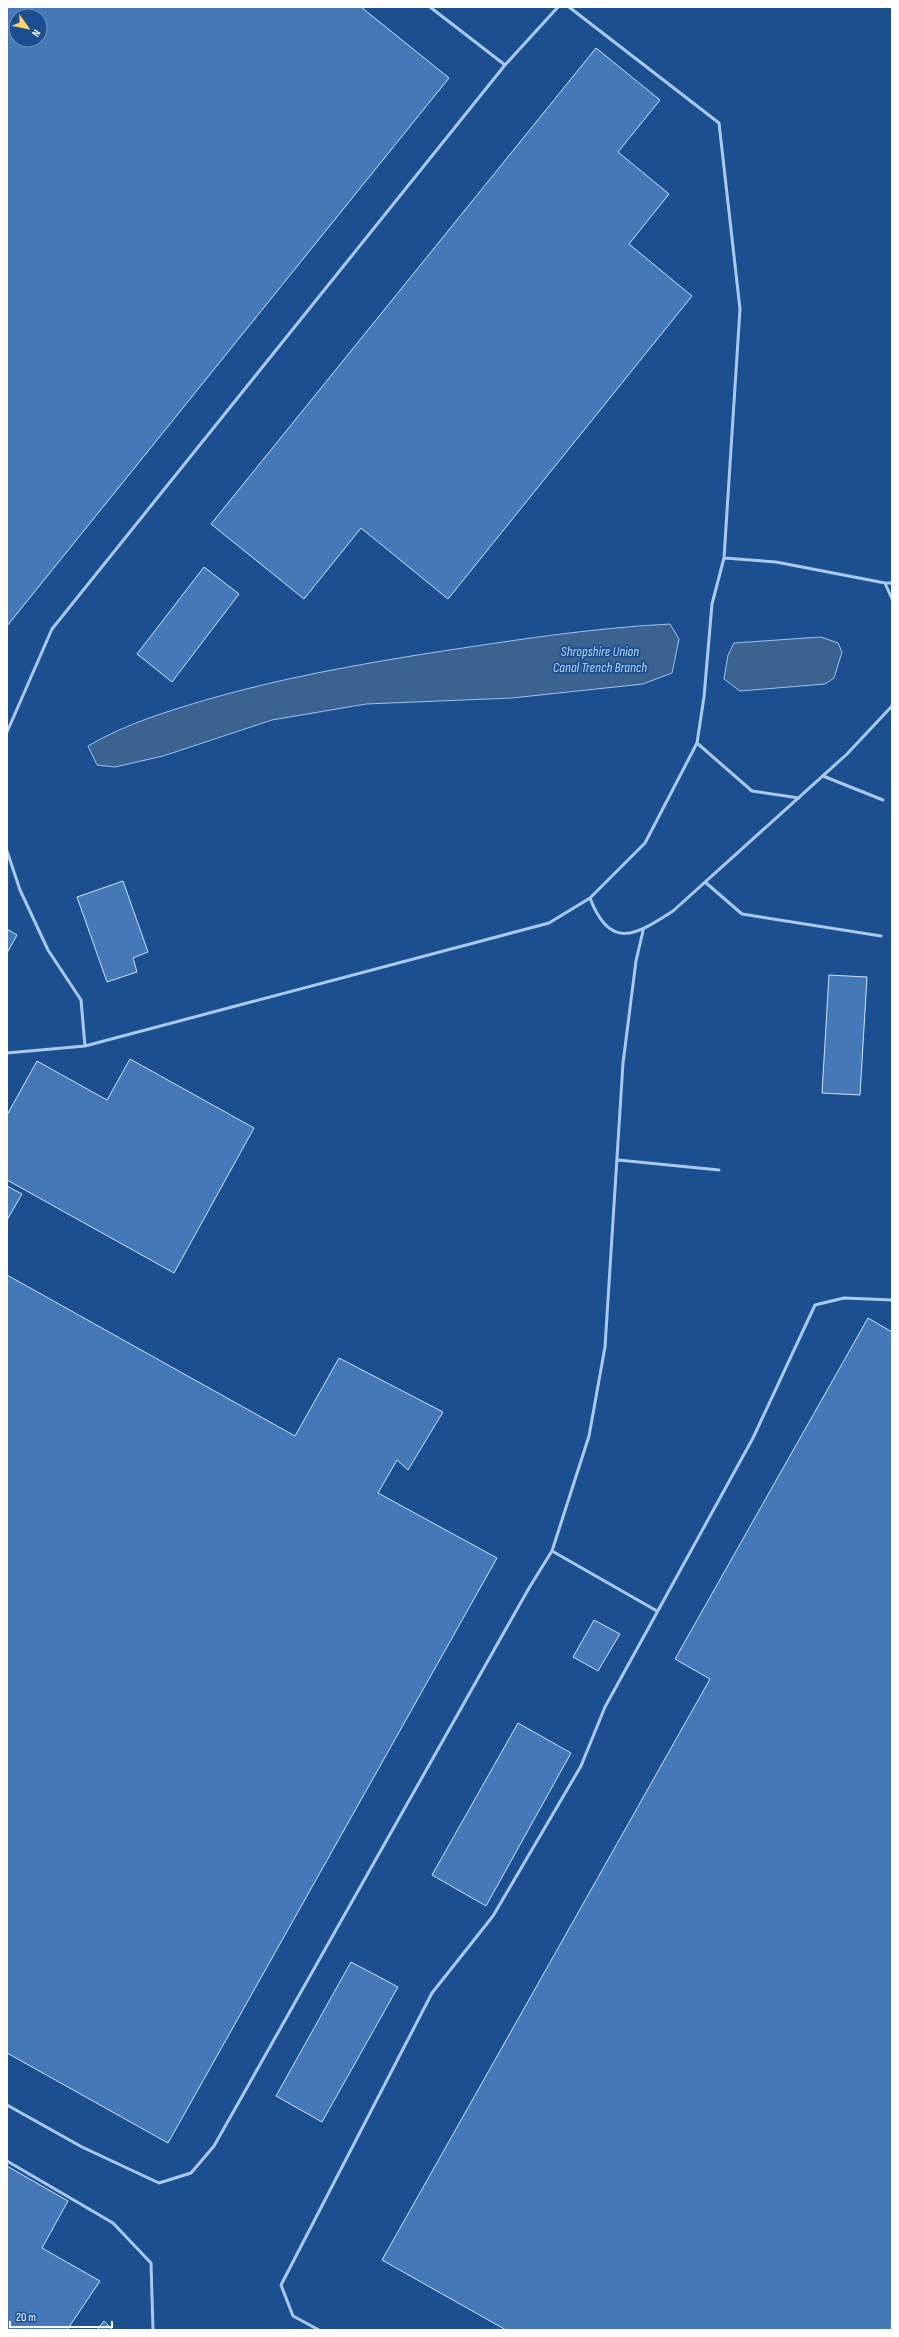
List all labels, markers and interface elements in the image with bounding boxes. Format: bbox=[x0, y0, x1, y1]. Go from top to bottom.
north arrow bbox=[8, 8, 48, 48]
text: N bbox=[29, 27, 43, 39]
water label: Shropshire Union Canal Trench Branch bbox=[553, 643, 647, 676]
scale bar bbox=[10, 2303, 112, 2329]
text: 20 m bbox=[16, 2310, 36, 2325]

